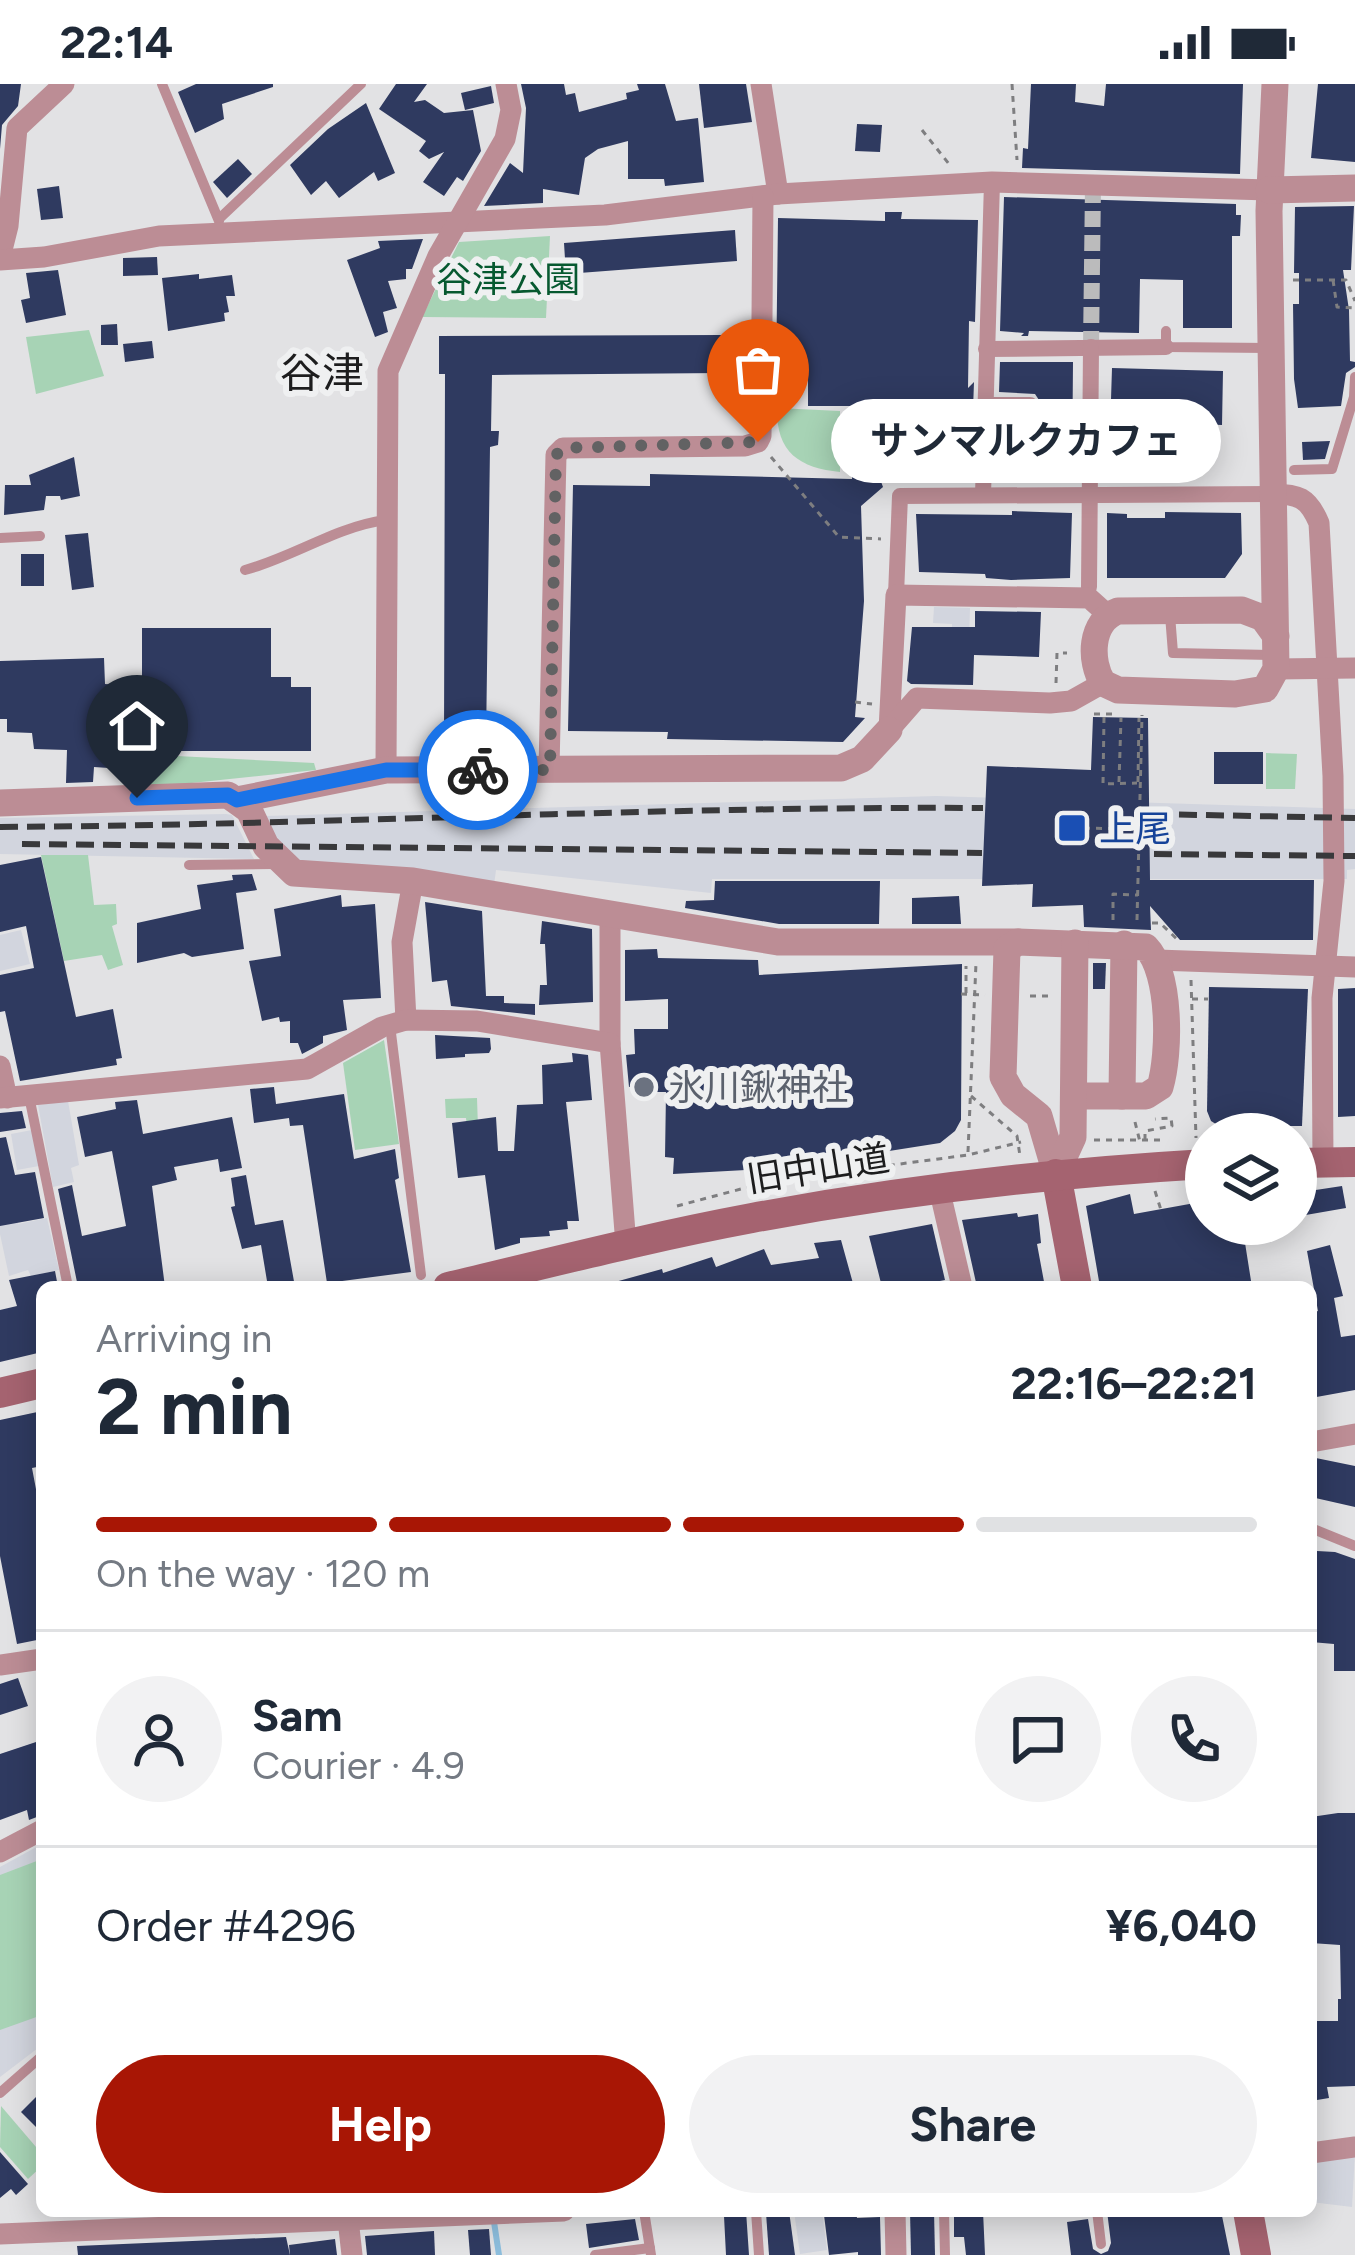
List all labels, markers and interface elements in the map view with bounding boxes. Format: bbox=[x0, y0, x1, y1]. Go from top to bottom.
text: 22:14 bbox=[60, 15, 173, 69]
park label: 谷津公園 bbox=[436, 258, 580, 301]
pin bbox=[707, 319, 809, 442]
icon: bag bbox=[725, 337, 791, 403]
district label: 谷津 bbox=[280, 348, 364, 399]
callout: サンマルクカフェ bbox=[830, 400, 1220, 484]
text: サンマルクカフェ bbox=[870, 417, 1182, 464]
pin bbox=[86, 675, 188, 798]
icon: home bbox=[104, 693, 170, 759]
courier bbox=[418, 710, 538, 830]
icon: bike bbox=[445, 737, 511, 803]
place label: 上尾 bbox=[1099, 807, 1171, 850]
marker: 上尾 bbox=[1056, 812, 1088, 844]
place label: 氷川鍬神社 bbox=[668, 1066, 848, 1109]
marker: 氷川鍬神社 bbox=[631, 1074, 657, 1100]
map controls bbox=[1185, 1113, 1317, 1245]
button: layers bbox=[1185, 1113, 1317, 1245]
street label: 旧中山道 bbox=[744, 1136, 893, 1201]
text: Arriving in bbox=[96, 1315, 272, 1362]
text: 22:16–22:21 bbox=[1011, 1356, 1257, 1410]
text: 2 min bbox=[96, 1360, 292, 1454]
text: On the way · 120 m bbox=[96, 1550, 430, 1597]
button: person bbox=[96, 1676, 222, 1802]
button: chat bbox=[975, 1676, 1101, 1802]
button: phone bbox=[1131, 1676, 1257, 1802]
text: Sam bbox=[252, 1688, 343, 1742]
text: Courier · 4.9 bbox=[252, 1742, 465, 1789]
text: Order #4296 bbox=[96, 1898, 356, 1952]
text: ¥6,040 bbox=[1106, 1898, 1257, 1952]
button: Help bbox=[96, 2055, 665, 2193]
button: Share bbox=[689, 2055, 1257, 2193]

